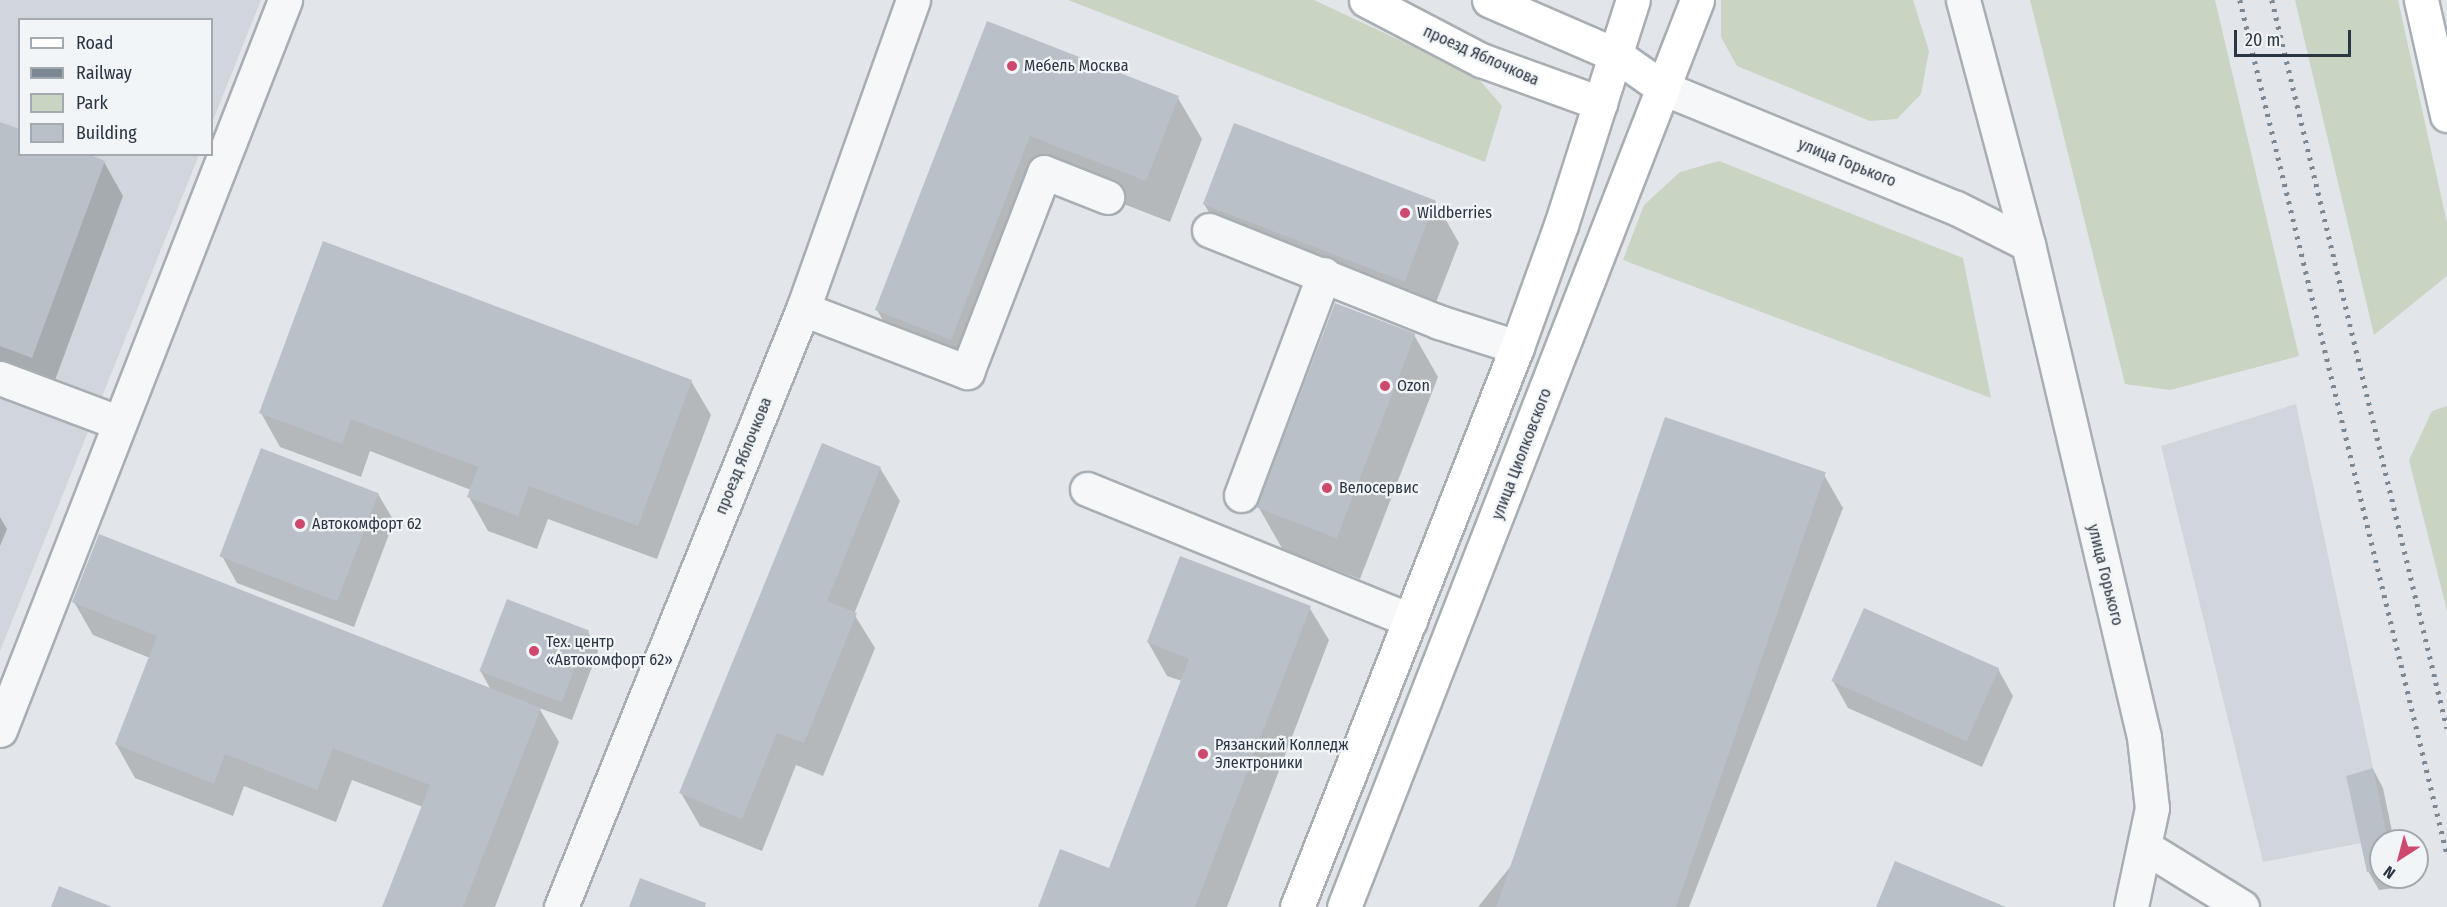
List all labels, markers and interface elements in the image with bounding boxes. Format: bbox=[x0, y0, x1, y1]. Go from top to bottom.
legend bbox=[18, 18, 213, 156]
scale bar bbox=[2237, 18, 2354, 56]
street label: проезд Яблочкова bbox=[1420, 22, 1542, 90]
text: 20 m bbox=[2245, 29, 2280, 51]
text: Road bbox=[76, 32, 113, 54]
place label: Мебель Москва bbox=[1024, 56, 1129, 76]
marker: Мебель Москва bbox=[1005, 59, 1019, 73]
text: Railway bbox=[76, 62, 132, 84]
text: Park bbox=[76, 92, 108, 114]
text: Building bbox=[76, 122, 137, 144]
street label: улица Горького bbox=[1795, 135, 1899, 191]
place label: Wildberries bbox=[1417, 203, 1492, 223]
marker: Wildberries bbox=[1398, 206, 1412, 220]
place label: Ozon bbox=[1397, 376, 1430, 396]
marker: Ozon bbox=[1378, 379, 1392, 393]
street label: улица Циолковского bbox=[1488, 386, 1556, 522]
street label: проезд Яблочкова bbox=[712, 395, 776, 517]
place label: Велосервис bbox=[1339, 478, 1419, 498]
marker: Велосервис bbox=[1320, 481, 1334, 495]
place label: Автокомфорт 62 bbox=[312, 514, 422, 534]
marker: Автокомфорт 62 bbox=[293, 517, 307, 531]
street label: улица Горького bbox=[2083, 522, 2127, 628]
place label: Тех. центр «Автокомфорт 62» bbox=[546, 632, 673, 670]
marker: Тех. центр «Автокомфорт 62» bbox=[527, 644, 541, 658]
place label: Рязанский Колледж Электроники bbox=[1215, 735, 1348, 773]
marker: Рязанский Колледж Электроники bbox=[1196, 747, 1210, 761]
north arrow bbox=[2369, 829, 2429, 889]
text: N bbox=[2380, 862, 2399, 883]

